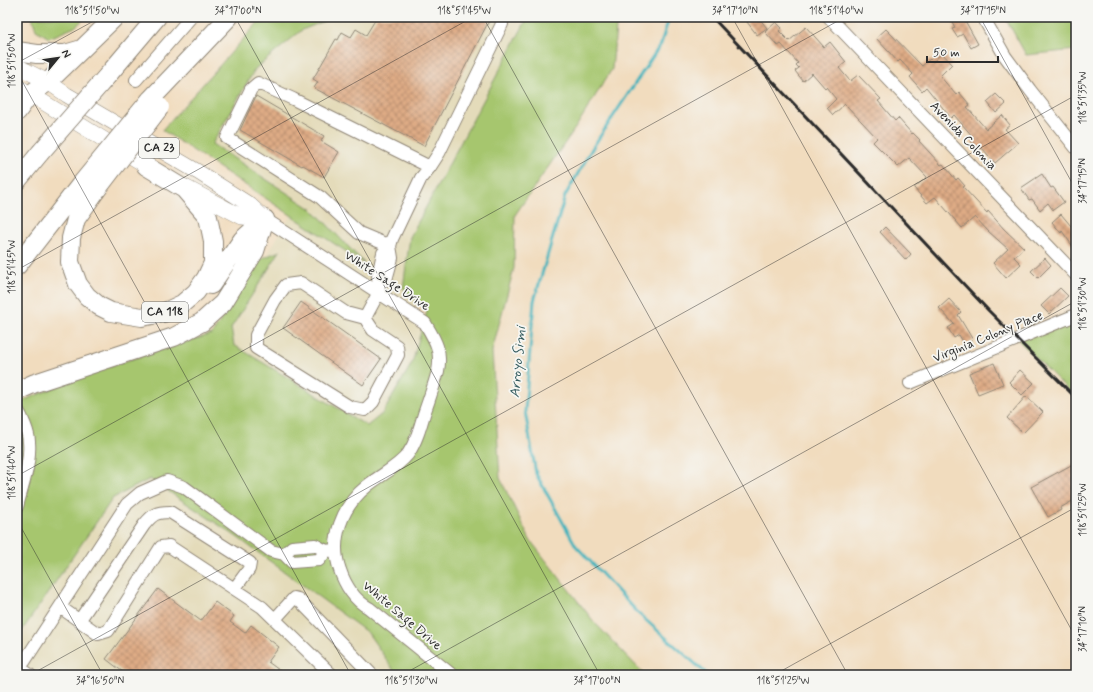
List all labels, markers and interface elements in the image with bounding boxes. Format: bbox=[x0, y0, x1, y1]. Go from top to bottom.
text: 118°51'50"W bbox=[65, 4, 119, 18]
text: 34°17'00"N bbox=[214, 4, 262, 18]
text: 118°51'45"W bbox=[437, 4, 491, 18]
text: 34°17'10"N bbox=[712, 4, 758, 18]
text: 118°51'40"W bbox=[809, 4, 863, 18]
text: 34°17'15"N bbox=[960, 4, 1006, 18]
text: 118°51'50"W bbox=[5, 34, 19, 88]
north arrow bbox=[38, 38, 78, 78]
scale bar bbox=[927, 38, 998, 64]
text: 50 m bbox=[933, 45, 960, 61]
text: N bbox=[58, 47, 74, 60]
text: 118°51'35"W bbox=[1076, 72, 1090, 124]
street label: Avenida Colonia bbox=[926, 98, 1000, 174]
road number: CA 23 bbox=[139, 138, 179, 158]
text: 34°17'15"N bbox=[1076, 158, 1090, 204]
text: 118°51'45"W bbox=[5, 240, 19, 294]
street label: White Sage Drive bbox=[340, 247, 433, 317]
text: 118°51'30"W bbox=[1076, 278, 1090, 330]
road number: CA 118 bbox=[142, 302, 188, 322]
street label: Virginia Colony Place bbox=[930, 307, 1046, 368]
water label: Arroyo Simi bbox=[506, 324, 530, 398]
text: 118°51'40"W bbox=[5, 446, 19, 500]
text: 118°51'25"W bbox=[1076, 484, 1090, 536]
street label: White Sage Drive bbox=[358, 578, 445, 656]
text: 34°17'10"N bbox=[1076, 606, 1090, 652]
text: 34°16'50"N bbox=[76, 674, 124, 688]
text: 118°51'30"W bbox=[385, 674, 437, 688]
text: 34°17'00"N bbox=[573, 674, 621, 688]
text: 118°51'25"W bbox=[757, 674, 809, 688]

